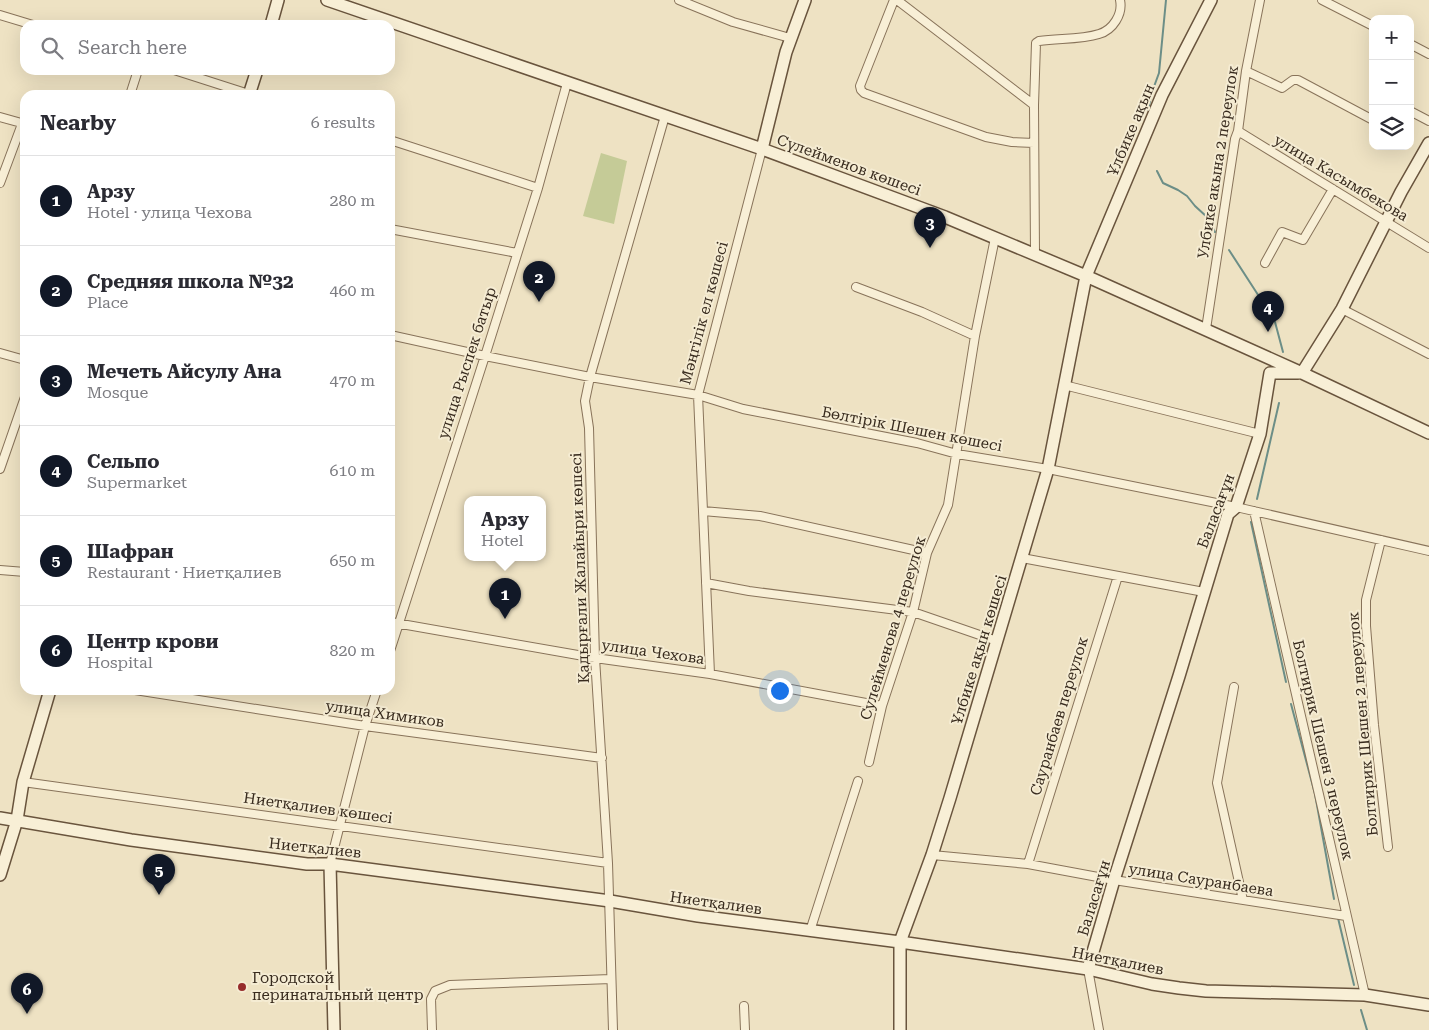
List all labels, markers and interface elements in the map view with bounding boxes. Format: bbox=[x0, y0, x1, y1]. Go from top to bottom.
map controls bbox=[1369, 15, 1414, 150]
button: + bbox=[1369, 15, 1414, 60]
search box bbox=[20, 20, 395, 75]
icon: search bbox=[38, 34, 66, 62]
text: Search here bbox=[78, 36, 187, 59]
button: − bbox=[1369, 60, 1414, 105]
street label: Улбике акына 2 переулок bbox=[1194, 64, 1242, 260]
street label: Ұлбике ақын bbox=[1103, 81, 1159, 179]
button: layers bbox=[1369, 105, 1414, 150]
text: Nearby bbox=[40, 111, 116, 135]
text: 6 results bbox=[311, 113, 375, 132]
street label: Сүлейменов көшесі bbox=[774, 130, 924, 200]
street label: улица Касымбекова bbox=[1271, 131, 1411, 225]
text: Арзу bbox=[87, 180, 135, 203]
text: 1 bbox=[52, 191, 60, 210]
text: 280 m bbox=[329, 191, 375, 210]
text: Hotel · улица Чехова bbox=[87, 203, 252, 222]
pin: 3 bbox=[914, 207, 946, 248]
street label: Мәңгілік ел көшесі bbox=[676, 239, 732, 387]
pin: 2 bbox=[523, 261, 555, 302]
text: Средняя школа №32 bbox=[87, 270, 294, 293]
text: 2 bbox=[52, 281, 60, 300]
text: 460 m bbox=[329, 281, 375, 300]
street label: улица Рыспек батыр bbox=[434, 285, 500, 441]
pin: 4 bbox=[1252, 291, 1284, 332]
text: Place bbox=[87, 293, 128, 312]
text: Мечеть Айсулу Ана bbox=[87, 360, 281, 383]
text: 3 bbox=[52, 371, 60, 390]
text: 470 m bbox=[329, 371, 375, 390]
text: Mosque bbox=[87, 383, 148, 402]
street label: Бөлтірік Шешен көшесі bbox=[820, 403, 1004, 455]
text: Сельпо bbox=[87, 450, 160, 473]
street label: Қадырғали Жалайыри көшесі bbox=[567, 452, 593, 684]
text: 4 bbox=[52, 461, 60, 480]
text: 610 m bbox=[329, 461, 375, 480]
street label: Баласағұн bbox=[1194, 471, 1239, 551]
text: Supermarket bbox=[87, 473, 187, 492]
popup bbox=[464, 496, 546, 561]
text: Арзу bbox=[481, 508, 529, 531]
text: Hotel bbox=[481, 531, 523, 550]
street label: Сулейменова 4 переулок bbox=[856, 533, 930, 722]
text: Шафран bbox=[87, 540, 174, 563]
text: 5 bbox=[52, 551, 60, 570]
text: 650 m bbox=[329, 551, 375, 570]
text: Restaurant · Ниетқалиев bbox=[87, 563, 282, 582]
street label: Ұлбике ақын көшесі bbox=[948, 573, 1010, 727]
pin: 1 bbox=[489, 578, 521, 619]
street label: Болтирик Шешен 2 переулок bbox=[1344, 610, 1382, 837]
text: Центр крови bbox=[87, 630, 219, 653]
street label: Сауранбаев переулок bbox=[1026, 634, 1092, 798]
street label: улица Чехова bbox=[600, 636, 706, 668]
street label: Болтирик Шешен 3 переулок bbox=[1289, 638, 1357, 862]
text: 6 bbox=[52, 641, 60, 660]
text: 820 m bbox=[329, 641, 375, 660]
text: Hospital bbox=[87, 653, 153, 672]
your location bbox=[767, 678, 793, 704]
street label: улица Химиков bbox=[324, 697, 446, 731]
street label: Ниетқалиев көшесі bbox=[242, 789, 394, 827]
street label: Ниетқалиев bbox=[268, 834, 362, 862]
pin: 5 bbox=[143, 854, 175, 895]
street label: Баласағұн bbox=[1074, 858, 1114, 938]
street label: улица Сауранбаева bbox=[1127, 860, 1275, 900]
street label: Ниетқалиев bbox=[669, 888, 763, 918]
street label: Ниетқалиев bbox=[1071, 943, 1165, 979]
place label: Городской перинатальный центр bbox=[252, 969, 424, 1004]
pin: 6 bbox=[11, 973, 43, 1014]
marker: Городской перинатальный центр bbox=[236, 981, 248, 993]

